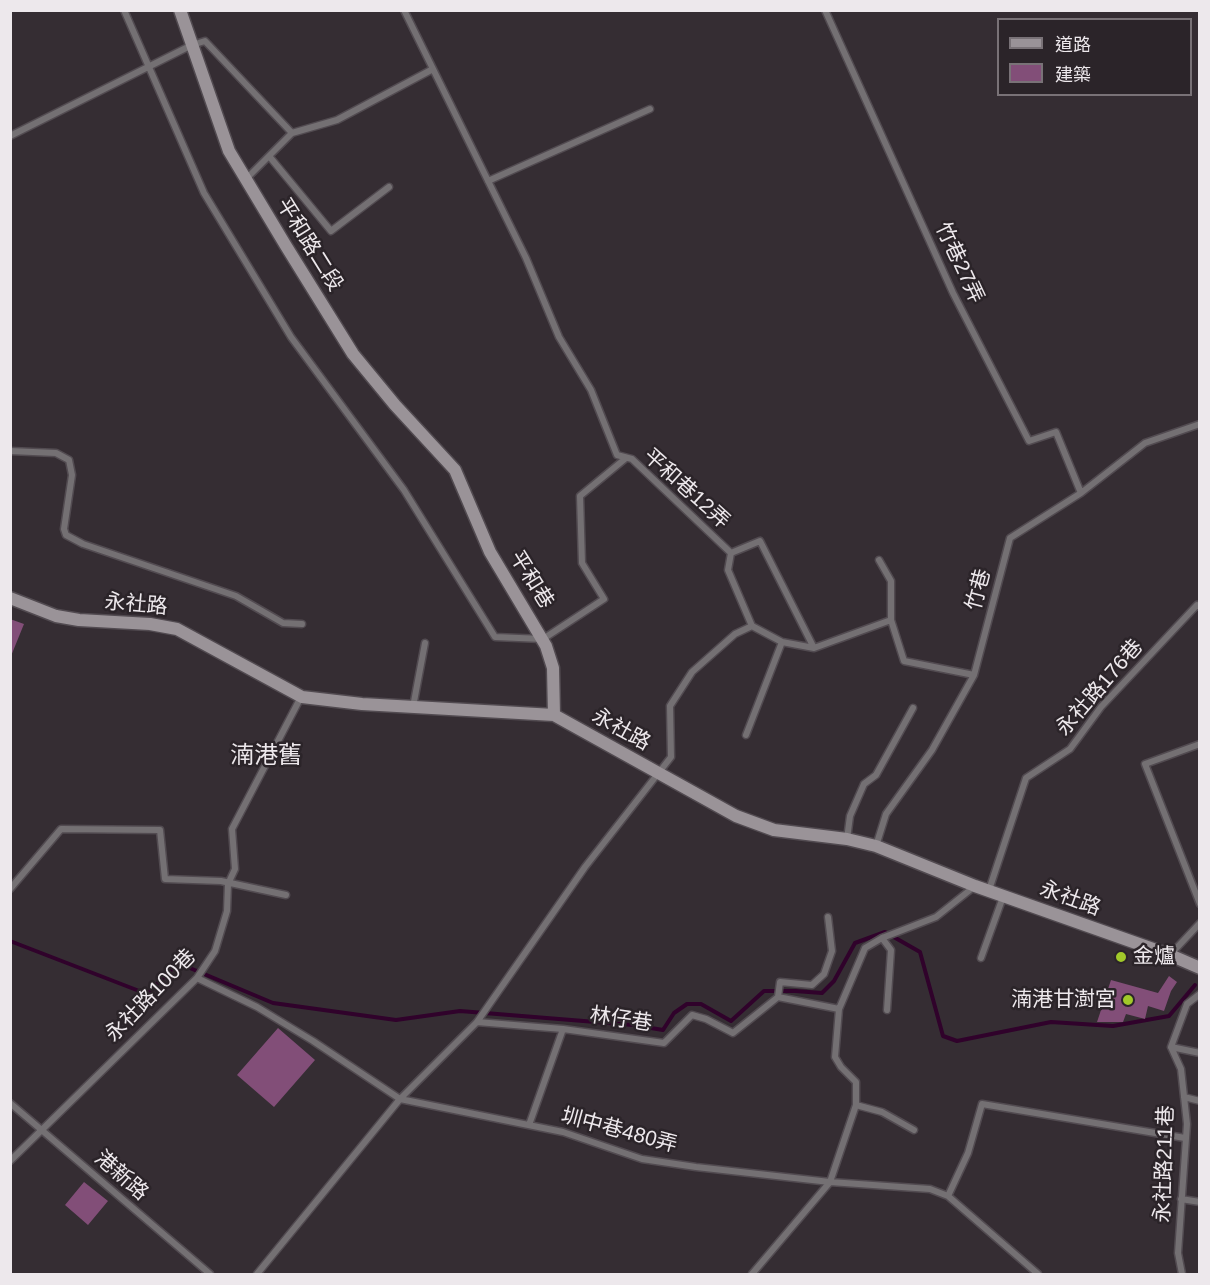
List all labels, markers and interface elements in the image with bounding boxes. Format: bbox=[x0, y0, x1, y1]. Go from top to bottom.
legend bbox=[997, 18, 1192, 96]
text: 道路 bbox=[1055, 35, 1091, 55]
text: 建築 bbox=[1055, 65, 1091, 85]
street label: 平和路二段 bbox=[270, 194, 348, 296]
street label: 竹巷27弄 bbox=[929, 219, 989, 307]
street label: 平和巷12弄 bbox=[638, 444, 734, 534]
street label: 平和巷 bbox=[504, 547, 558, 613]
street label: 竹巷 bbox=[961, 566, 997, 614]
street label: 永社路 bbox=[104, 590, 168, 620]
street label: 永社路176巷 bbox=[1051, 635, 1149, 741]
street label: 永社路 bbox=[587, 704, 655, 756]
district label: 湳港舊 bbox=[230, 742, 302, 770]
street label: 永社路 bbox=[1036, 876, 1104, 922]
street label: 永社路100巷 bbox=[101, 944, 201, 1048]
place label: 金爐 bbox=[1133, 944, 1175, 970]
marker: 金爐 bbox=[1114, 950, 1128, 964]
place label: 湳港甘澍宮 bbox=[1011, 987, 1116, 1013]
marker: 湳港甘澍宮 bbox=[1121, 993, 1135, 1007]
street label: 林仔巷 bbox=[588, 1003, 654, 1037]
street label: 圳中巷480弄 bbox=[558, 1103, 680, 1159]
street label: 永社路211巷 bbox=[1150, 1105, 1180, 1223]
street label: 港新路 bbox=[89, 1146, 153, 1206]

